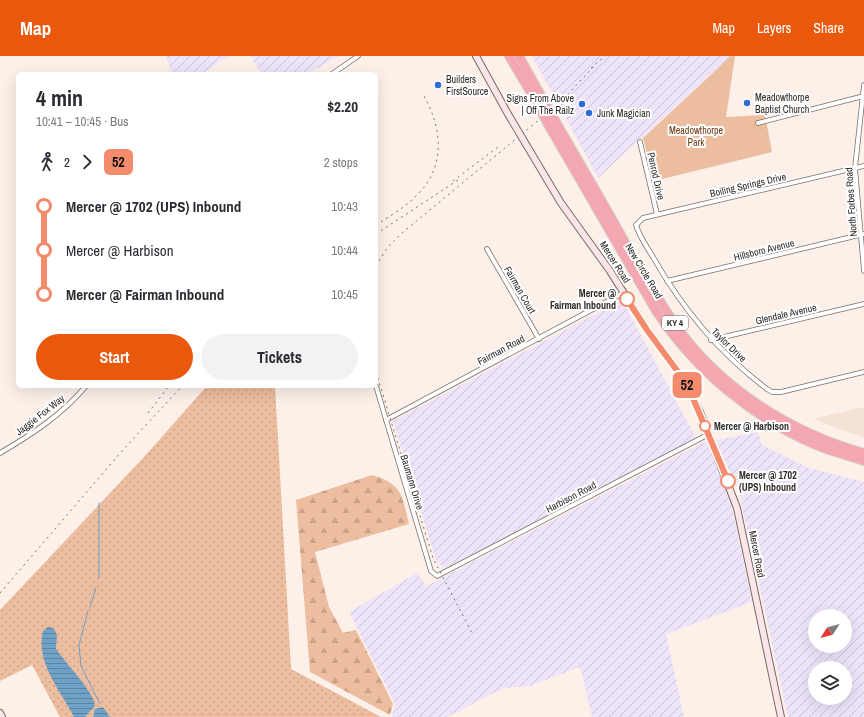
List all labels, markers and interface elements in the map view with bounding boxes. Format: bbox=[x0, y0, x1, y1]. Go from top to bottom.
text: Map bbox=[20, 15, 51, 41]
text: Map bbox=[713, 19, 735, 37]
text: Layers bbox=[757, 19, 791, 37]
text: Share bbox=[813, 19, 844, 37]
place label: Builders FirstSource bbox=[446, 73, 489, 98]
marker: Builders FirstSource bbox=[433, 80, 443, 90]
text: 4 min bbox=[36, 83, 83, 113]
place label: Meadowthorpe Baptist Church bbox=[755, 91, 810, 116]
place label: Signs From Above | Off The Railz bbox=[507, 92, 574, 117]
text: $2.20 bbox=[327, 96, 358, 117]
marker: Meadowthorpe Baptist Church bbox=[742, 98, 752, 108]
marker: Signs From Above | Off The Railz bbox=[577, 99, 587, 109]
place label: Junk Magician bbox=[597, 107, 650, 120]
marker: Junk Magician bbox=[584, 108, 594, 118]
text: 10:41 – 10:45 · Bus bbox=[36, 113, 128, 130]
park label: Meadowthorpe Park bbox=[669, 124, 724, 149]
icon: walk bbox=[36, 151, 58, 173]
icon: forward bbox=[76, 151, 98, 173]
street label: Penrod Drive bbox=[644, 151, 668, 201]
text: 52 bbox=[112, 153, 125, 171]
text: 2 bbox=[64, 154, 70, 171]
text: 2 stops bbox=[324, 154, 358, 171]
street label: North Forbes Road bbox=[842, 167, 860, 237]
street label: Boiling Springs Drive bbox=[709, 170, 788, 200]
text: Mercer @ 1702 (UPS) Inbound bbox=[66, 196, 241, 217]
text: 10:43 bbox=[331, 198, 358, 215]
street label: Hillsboro Avenue bbox=[732, 236, 796, 264]
street label: Mercer Road bbox=[597, 239, 633, 285]
text: Mercer @ Harbison bbox=[66, 240, 174, 261]
street label: New Circle Road bbox=[622, 241, 666, 301]
text: 10:44 bbox=[331, 242, 358, 259]
street label: Fairman Court bbox=[501, 264, 539, 317]
text: Mercer @ Fairman Inbound bbox=[66, 284, 224, 305]
text: 10:45 bbox=[331, 286, 358, 303]
place label: Mercer @ Fairman Inbound bbox=[550, 287, 616, 312]
marker: Mercer @ Fairman Inbound bbox=[619, 291, 635, 307]
street label: Glendale Avenue bbox=[754, 301, 818, 327]
road number: KY 4 bbox=[662, 316, 688, 330]
street label: Taylor Drive bbox=[709, 325, 750, 365]
street label: Fairman Road bbox=[475, 332, 527, 368]
button: Start bbox=[36, 334, 193, 380]
button: Tickets bbox=[201, 334, 358, 380]
line badge: 52 bbox=[669, 372, 705, 398]
text: 52 bbox=[681, 376, 693, 394]
street label: Jaggie Fox Way bbox=[13, 391, 68, 438]
marker: Mercer @ Harbison bbox=[699, 420, 711, 432]
place label: Mercer @ Harbison bbox=[714, 420, 789, 433]
street label: Baumann Drive bbox=[397, 453, 427, 512]
place label: Mercer @ 1702 (UPS) Inbound bbox=[739, 469, 797, 494]
marker: Mercer @ 1702 (UPS) Inbound bbox=[720, 473, 736, 489]
street label: Harbison Road bbox=[544, 478, 598, 516]
street label: Mercer Road bbox=[746, 529, 768, 579]
north arrow bbox=[808, 609, 852, 653]
map controls bbox=[808, 609, 852, 705]
button: layers bbox=[808, 661, 852, 705]

